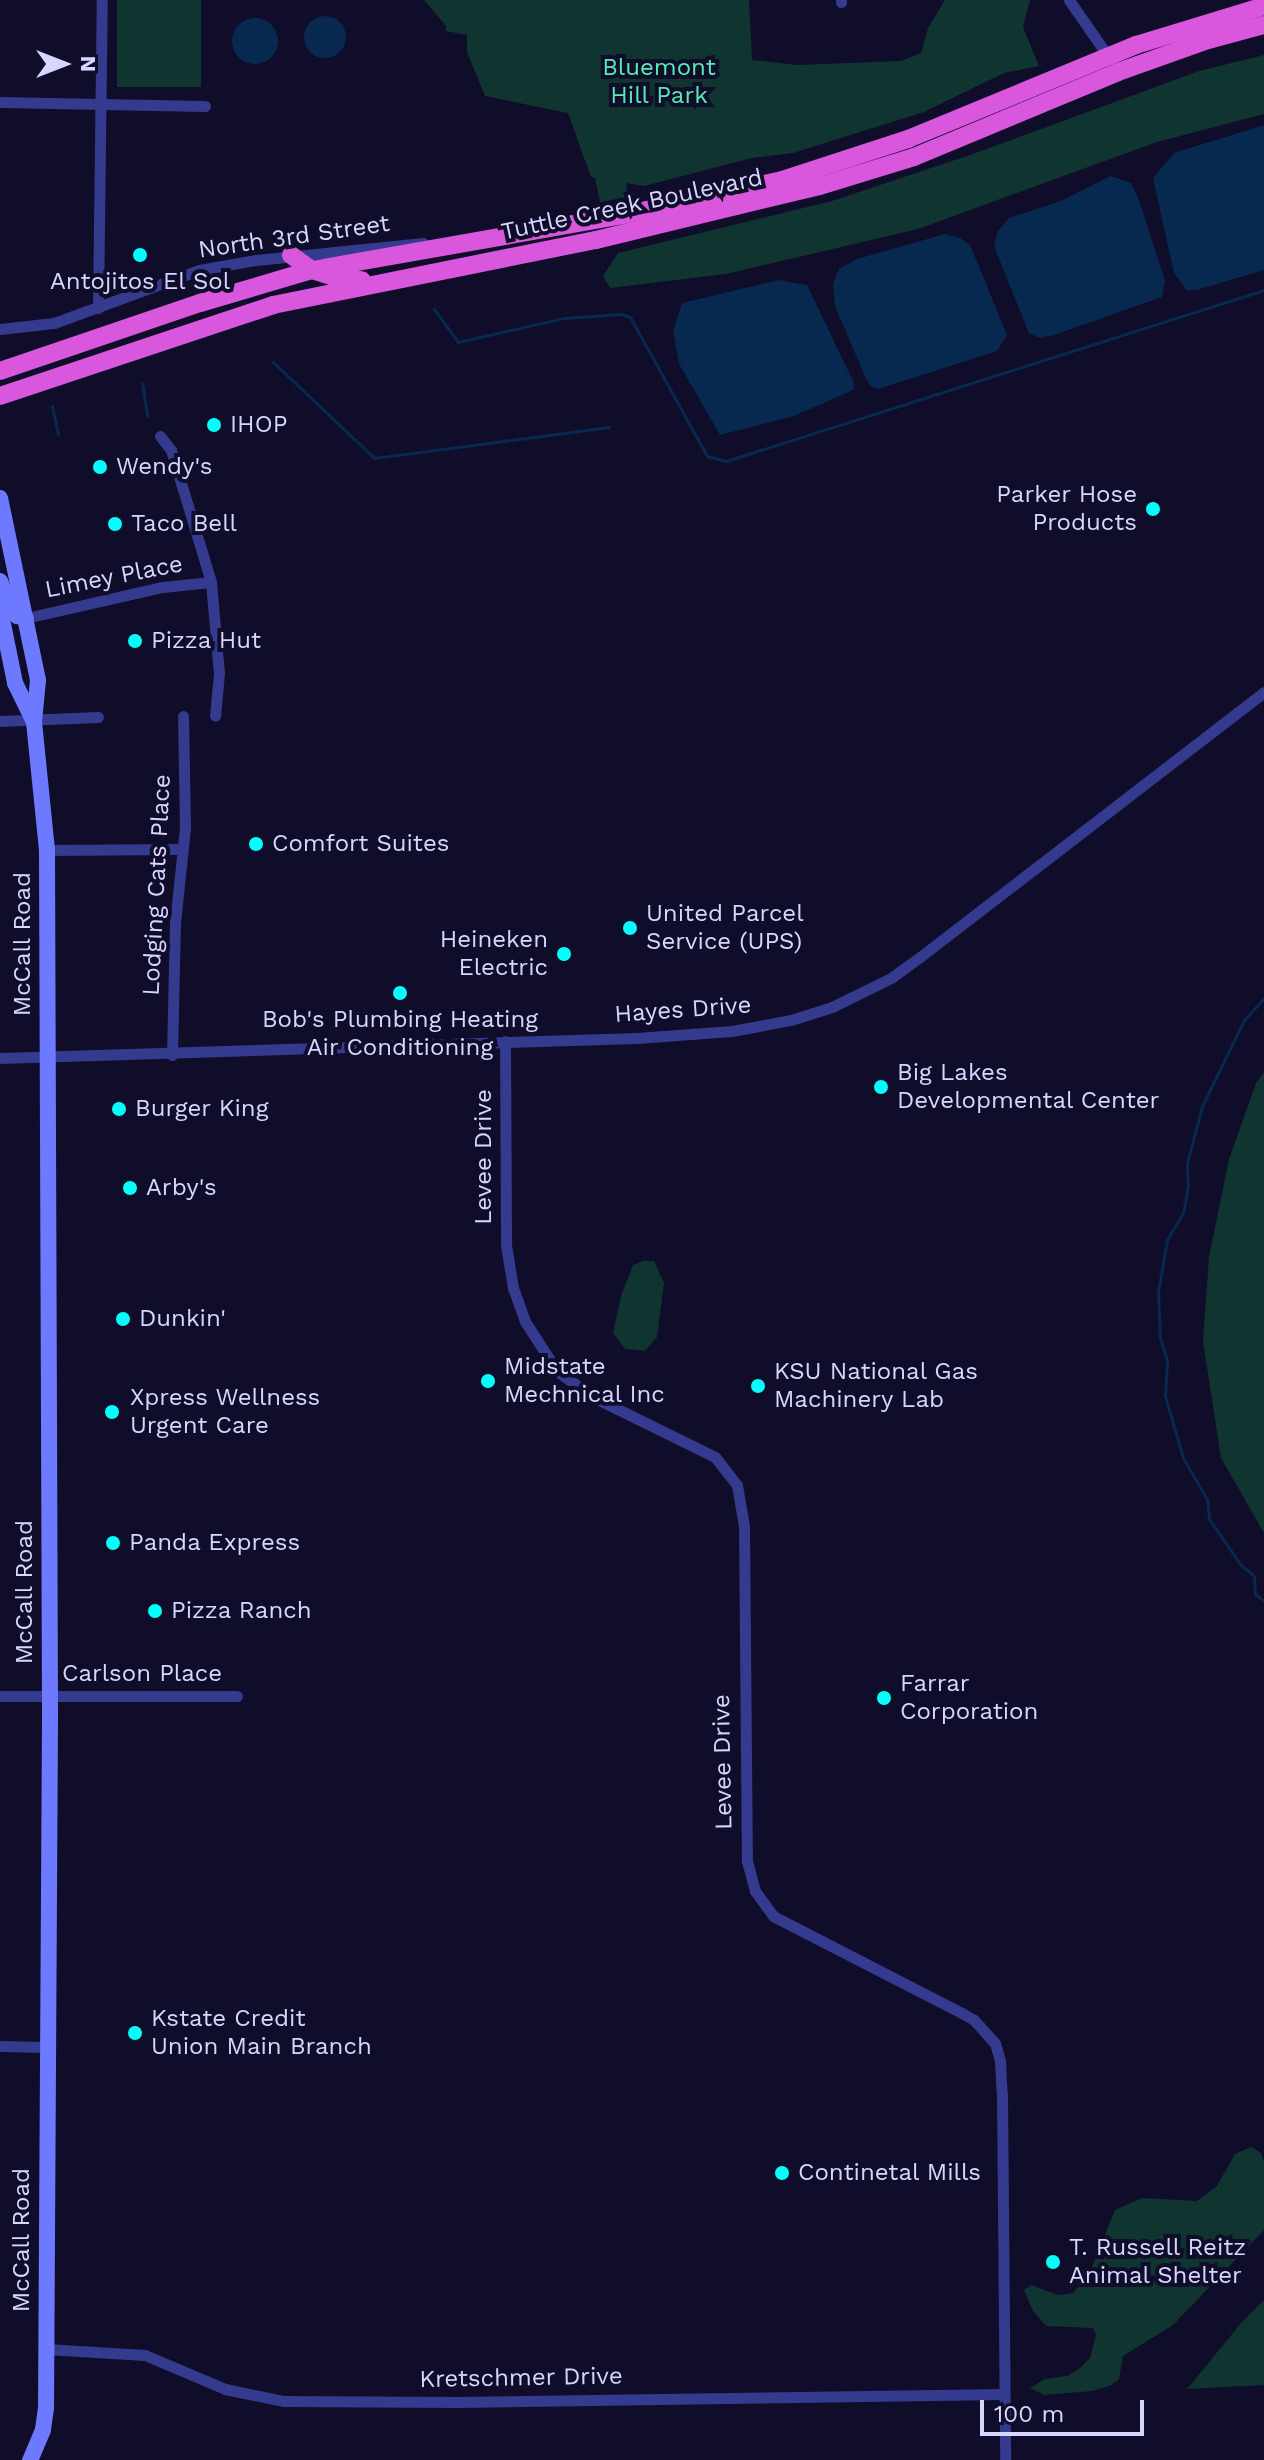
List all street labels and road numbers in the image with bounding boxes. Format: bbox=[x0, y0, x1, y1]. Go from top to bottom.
street label: Tuttle Creek Boulevard bbox=[498, 163, 766, 247]
street label: North 3rd Street bbox=[197, 209, 391, 265]
street label: Limey Place bbox=[42, 549, 186, 605]
street label: Lodging Cats Place bbox=[137, 774, 177, 996]
street label: McCall Road bbox=[9, 871, 37, 1017]
street label: Hayes Drive bbox=[614, 991, 752, 1029]
street label: Levee Drive bbox=[470, 1089, 498, 1225]
street label: McCall Road bbox=[11, 1519, 39, 1665]
street label: Carlson Place bbox=[62, 1660, 222, 1688]
street label: Levee Drive bbox=[707, 1694, 739, 1830]
street label: McCall Road bbox=[8, 2167, 36, 2313]
street label: Kretschmer Drive bbox=[419, 2362, 623, 2394]

